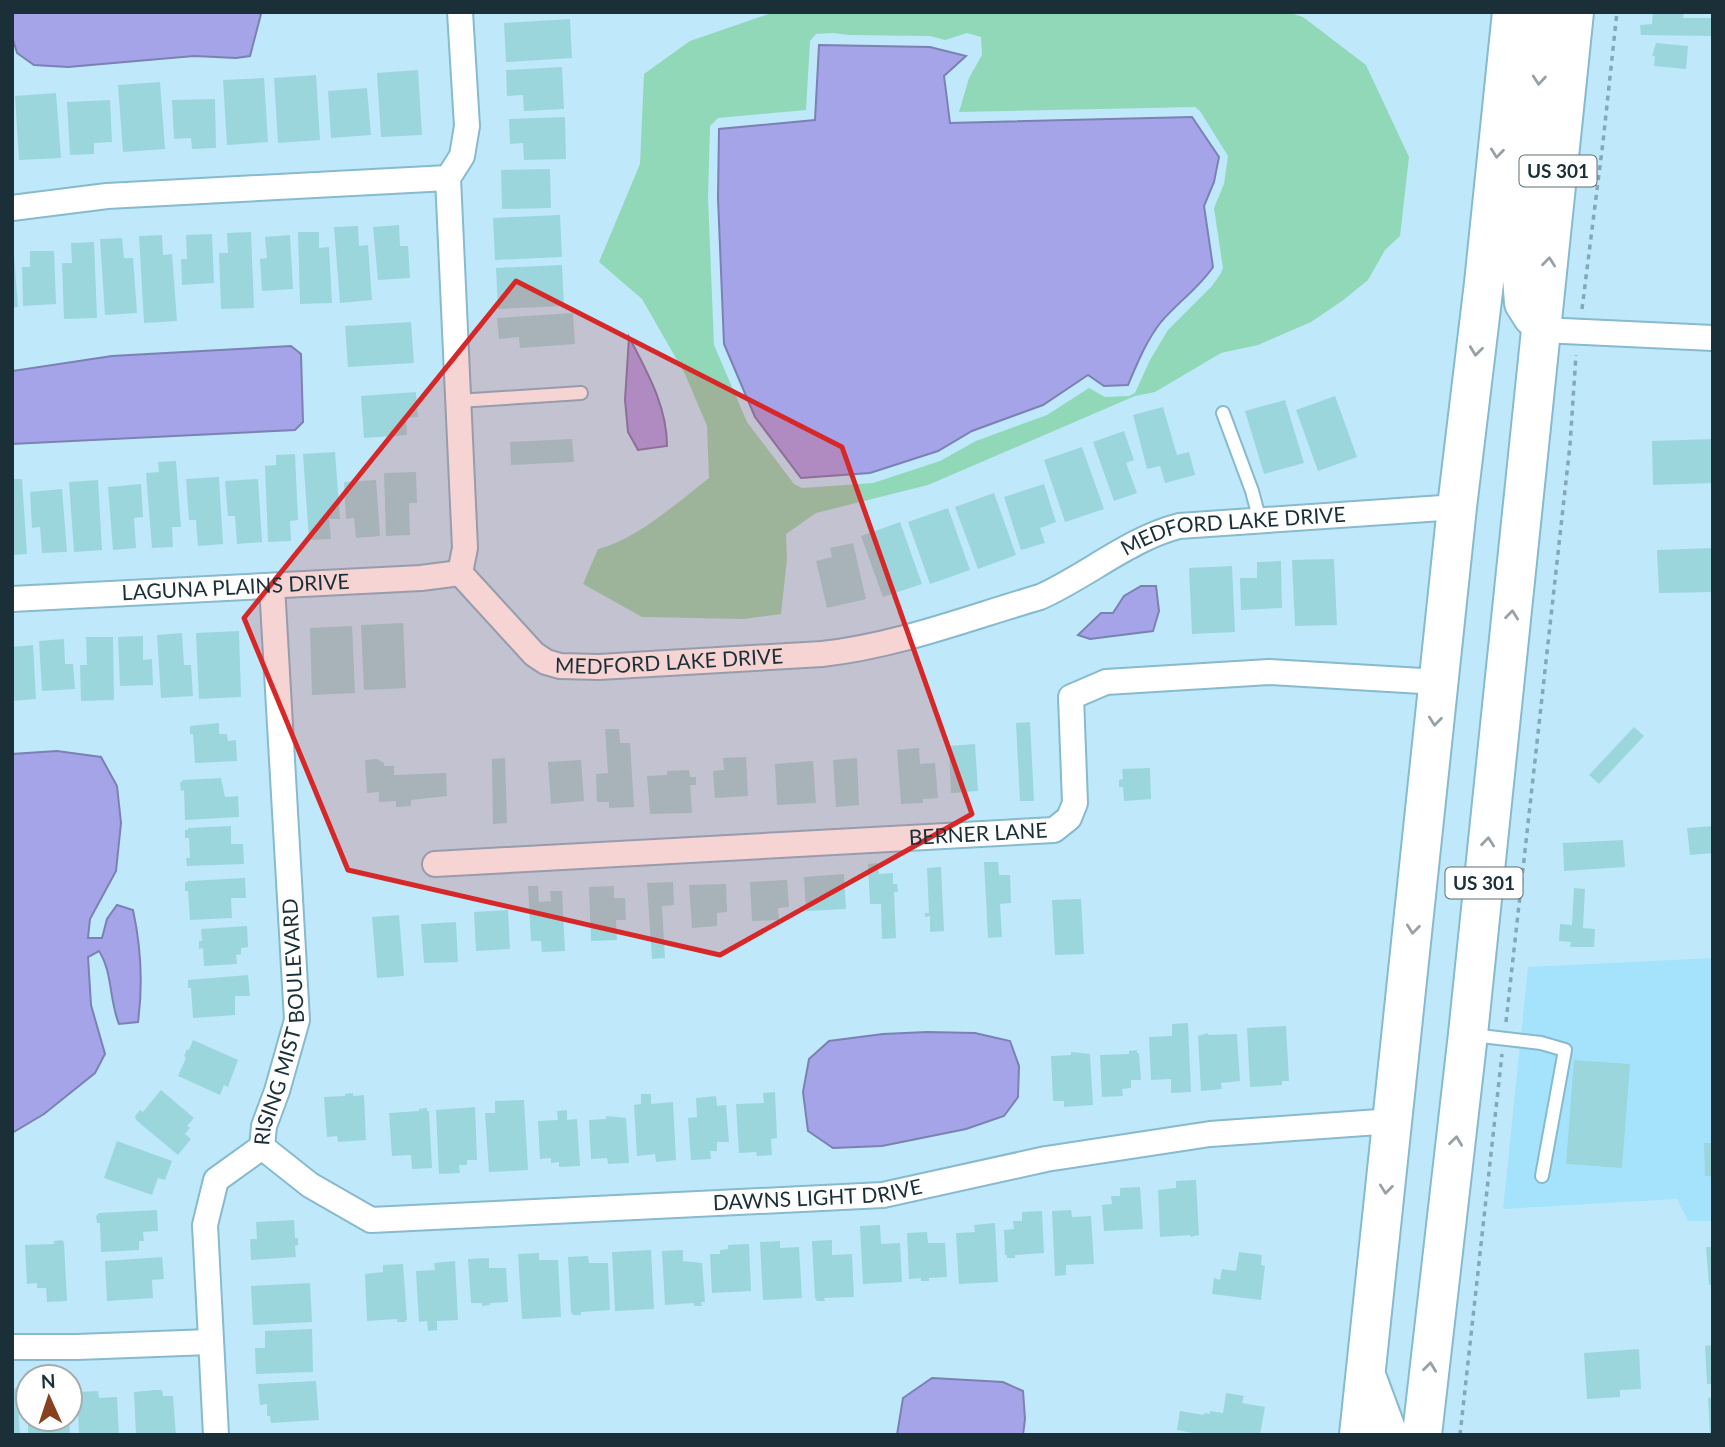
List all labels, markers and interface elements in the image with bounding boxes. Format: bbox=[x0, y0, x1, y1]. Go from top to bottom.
one-way arrow bbox=[1531, 74, 1546, 86]
one-way arrow bbox=[1490, 147, 1505, 159]
road number: US 301 bbox=[1520, 155, 1596, 186]
one-way arrow bbox=[1541, 256, 1556, 268]
one-way arrow bbox=[1468, 345, 1483, 357]
street label: MEDFORD LAKE DRIVE bbox=[1116, 501, 1346, 560]
street label: LAGUNA PLAINS DRIVE bbox=[121, 568, 350, 604]
one-way arrow bbox=[1504, 610, 1519, 621]
street label: MEDFORD LAKE DRIVE bbox=[555, 642, 784, 678]
one-way arrow bbox=[1428, 716, 1443, 727]
street label: BERNER LANE bbox=[908, 816, 1048, 849]
one-way arrow bbox=[1481, 836, 1496, 848]
road number: US 301 bbox=[1446, 868, 1522, 898]
street label: RISING MIST BOULEVARD bbox=[248, 898, 308, 1146]
one-way arrow bbox=[1406, 924, 1421, 935]
one-way arrow bbox=[1449, 1135, 1464, 1147]
street label: DAWNS LIGHT DRIVE bbox=[712, 1173, 924, 1214]
one-way arrow bbox=[1378, 1183, 1393, 1195]
one-way arrow bbox=[1422, 1361, 1437, 1372]
north arrow bbox=[14, 1363, 84, 1433]
text: N bbox=[40, 1369, 56, 1392]

